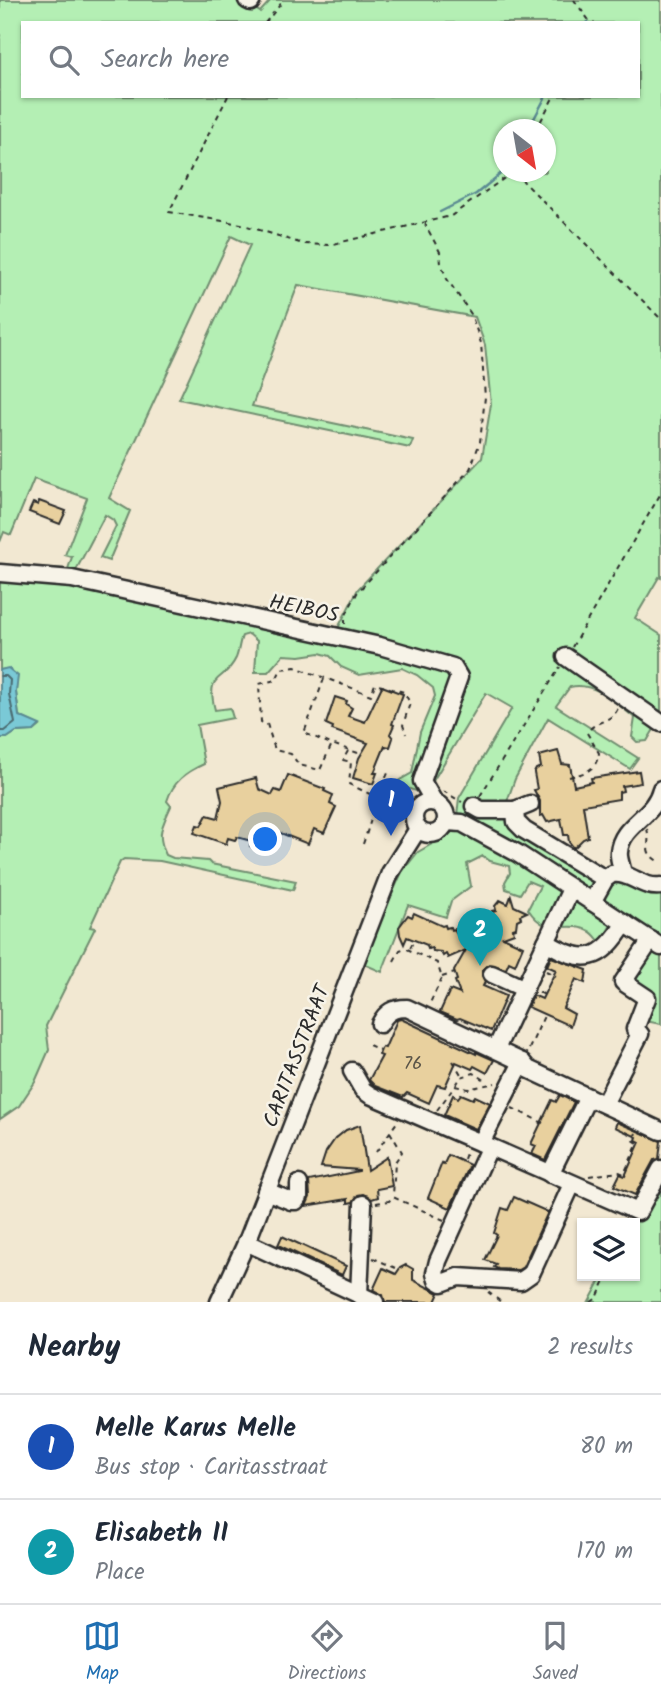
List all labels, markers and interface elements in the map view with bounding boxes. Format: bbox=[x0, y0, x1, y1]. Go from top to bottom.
search box bbox=[21, 21, 640, 98]
text: Search here bbox=[101, 39, 229, 81]
icon: search bbox=[45, 41, 83, 79]
north arrow bbox=[493, 119, 556, 182]
street label: HEIBOS bbox=[266, 586, 341, 633]
pin: 1 bbox=[368, 778, 414, 836]
your location bbox=[248, 822, 282, 856]
pin: 2 bbox=[457, 908, 503, 966]
street label: CARITASSTRAAT bbox=[255, 979, 340, 1133]
house number: 76 bbox=[404, 1050, 422, 1079]
map controls bbox=[577, 1218, 640, 1281]
button: layers bbox=[577, 1218, 640, 1281]
text: Nearby bbox=[28, 1324, 120, 1372]
text: 2 results bbox=[547, 1330, 633, 1366]
text: Melle Karus Melle bbox=[95, 1408, 296, 1450]
text: 1 bbox=[48, 1429, 54, 1465]
text: 80 m bbox=[580, 1429, 633, 1465]
text: Bus stop · Caritasstraat bbox=[95, 1450, 328, 1486]
text: Elisabeth II bbox=[95, 1513, 228, 1555]
text: 2 bbox=[44, 1534, 58, 1570]
text: 170 m bbox=[576, 1534, 633, 1570]
text: Place bbox=[95, 1555, 145, 1591]
tab: Map bbox=[83, 1617, 121, 1689]
tab: Directions bbox=[288, 1617, 366, 1689]
tab: Saved bbox=[533, 1617, 578, 1689]

